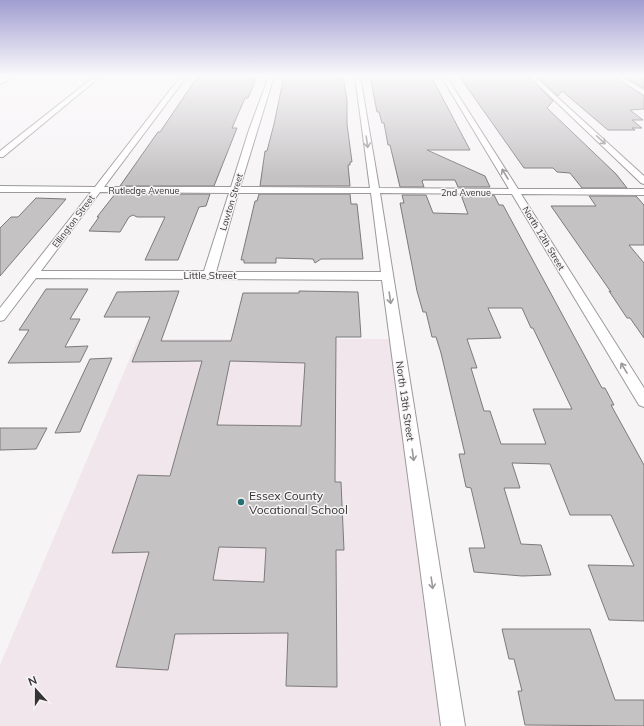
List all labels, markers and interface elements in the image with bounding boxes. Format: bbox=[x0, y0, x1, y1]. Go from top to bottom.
one-way arrow bbox=[363, 135, 371, 148]
one-way arrow bbox=[596, 136, 606, 145]
one-way arrow bbox=[500, 168, 508, 180]
street label: Lawton Street bbox=[217, 172, 245, 232]
street label: Rutledge Avenue bbox=[108, 185, 180, 196]
street label: 2nd Avenue bbox=[441, 187, 491, 198]
street label: Ellington Street bbox=[50, 192, 96, 250]
street label: North 12th Street bbox=[521, 204, 567, 272]
street label: Little Street bbox=[184, 269, 237, 282]
one-way arrow bbox=[386, 291, 394, 304]
street label: North 13th Street bbox=[393, 360, 417, 442]
one-way arrow bbox=[619, 362, 627, 374]
one-way arrow bbox=[409, 448, 417, 461]
place label: Essex County Vocational School bbox=[249, 488, 348, 517]
marker: Essex County Vocational School bbox=[236, 497, 246, 507]
one-way arrow bbox=[428, 576, 436, 589]
north arrow bbox=[16, 670, 56, 710]
text: N bbox=[26, 673, 39, 689]

